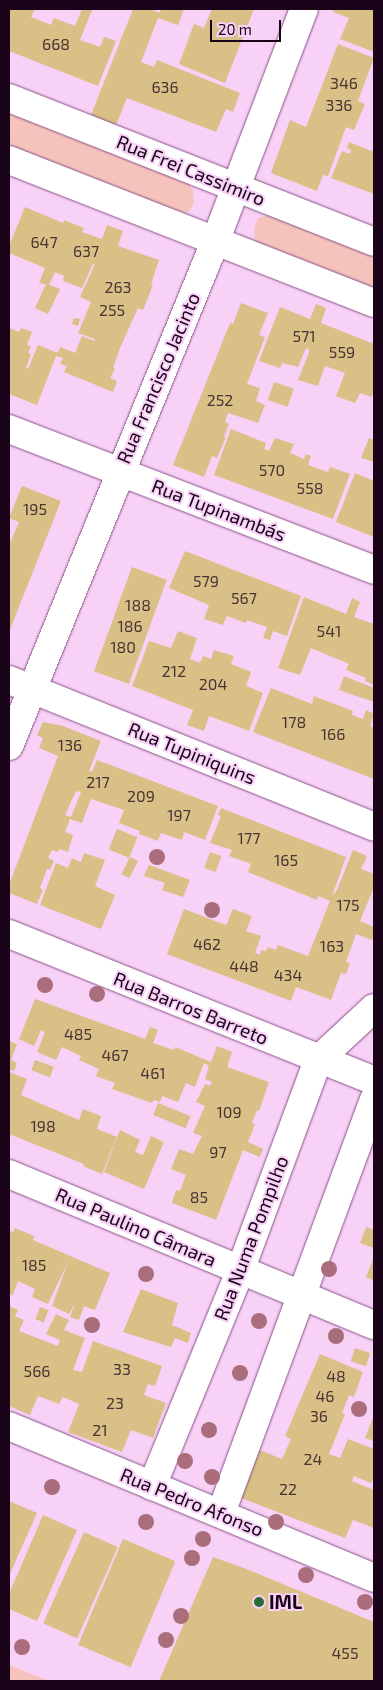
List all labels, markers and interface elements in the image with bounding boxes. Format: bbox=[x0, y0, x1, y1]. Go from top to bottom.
scale bar bbox=[213, 10, 284, 42]
text: 20 m bbox=[218, 20, 252, 38]
house number: 668 bbox=[42, 34, 70, 54]
house number: 346 bbox=[330, 73, 358, 93]
house number: 636 bbox=[151, 77, 179, 97]
house number: 336 bbox=[326, 95, 352, 115]
street label: Rua Frei Cassimiro bbox=[113, 130, 269, 210]
house number: 647 bbox=[30, 232, 58, 252]
house number: 637 bbox=[73, 241, 99, 261]
house number: 263 bbox=[104, 277, 132, 297]
street label: Rua Francisco Jacinto bbox=[112, 289, 204, 467]
house number: 255 bbox=[99, 300, 125, 320]
house number: 571 bbox=[292, 326, 316, 346]
house number: 559 bbox=[329, 342, 355, 362]
house number: 252 bbox=[207, 390, 233, 410]
house number: 570 bbox=[259, 460, 285, 480]
street label: Rua Tupinambás bbox=[149, 474, 289, 546]
house number: 558 bbox=[297, 478, 323, 498]
house number: 195 bbox=[23, 499, 47, 519]
house number: 579 bbox=[193, 571, 219, 591]
house number: 567 bbox=[231, 588, 257, 608]
house number: 188 bbox=[125, 595, 151, 615]
house number: 186 bbox=[117, 616, 143, 636]
house number: 541 bbox=[317, 621, 341, 641]
house number: 180 bbox=[110, 637, 136, 657]
house number: 212 bbox=[162, 661, 186, 681]
house number: 204 bbox=[199, 674, 227, 694]
house number: 178 bbox=[282, 712, 306, 732]
street label: Rua Tupiniquins bbox=[125, 717, 259, 789]
house number: 166 bbox=[321, 724, 345, 744]
house number: 136 bbox=[58, 735, 82, 755]
house number: 217 bbox=[86, 772, 110, 792]
house number: 209 bbox=[127, 786, 155, 806]
house number: 197 bbox=[167, 805, 191, 825]
house number: 177 bbox=[238, 828, 260, 848]
house number: 165 bbox=[274, 850, 298, 870]
house number: 175 bbox=[336, 895, 360, 915]
house number: 462 bbox=[193, 934, 221, 954]
house number: 163 bbox=[320, 936, 344, 956]
house number: 448 bbox=[229, 956, 259, 976]
house number: 434 bbox=[274, 965, 302, 985]
street label: Rua Barros Barreto bbox=[110, 967, 272, 1049]
house number: 485 bbox=[64, 1024, 92, 1044]
house number: 467 bbox=[101, 1045, 129, 1065]
house number: 461 bbox=[140, 1063, 166, 1083]
house number: 109 bbox=[216, 1102, 242, 1122]
house number: 198 bbox=[30, 1116, 56, 1136]
house number: 97 bbox=[209, 1142, 227, 1162]
street label: Rua Numa Pompilho bbox=[209, 1152, 293, 1324]
street label: Rua Paulino Câmara bbox=[52, 1183, 220, 1271]
house number: 85 bbox=[190, 1187, 208, 1207]
house number: 185 bbox=[22, 1255, 46, 1275]
house number: 33 bbox=[113, 1359, 131, 1379]
house number: 566 bbox=[24, 1361, 50, 1381]
house number: 48 bbox=[326, 1366, 346, 1386]
house number: 46 bbox=[316, 1386, 334, 1406]
house number: 23 bbox=[106, 1393, 124, 1413]
house number: 36 bbox=[310, 1406, 328, 1426]
house number: 21 bbox=[92, 1420, 108, 1440]
house number: 24 bbox=[304, 1449, 322, 1469]
street label: Rua Pedro Afonso bbox=[117, 1463, 267, 1541]
house number: 22 bbox=[279, 1479, 297, 1499]
place label: IML bbox=[269, 1591, 302, 1613]
marker: IML bbox=[253, 1596, 265, 1608]
house number: 455 bbox=[332, 1643, 358, 1663]

